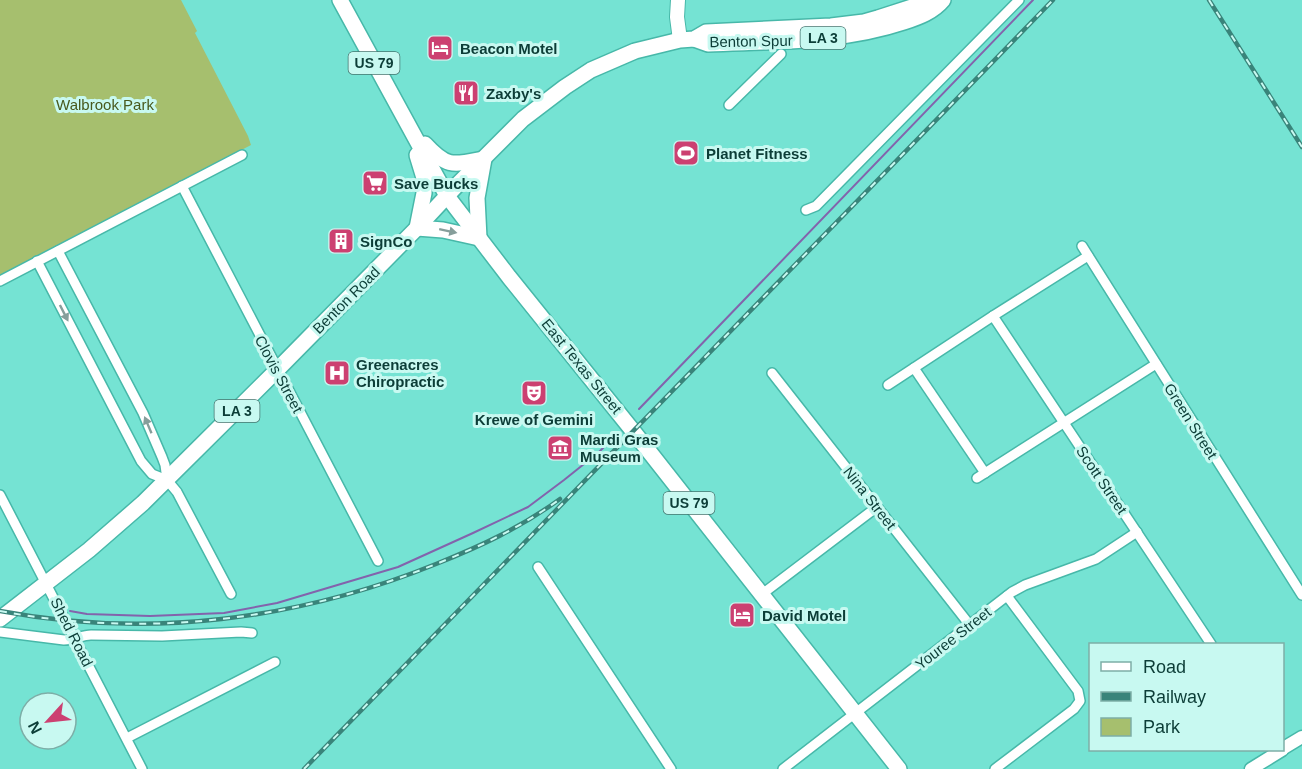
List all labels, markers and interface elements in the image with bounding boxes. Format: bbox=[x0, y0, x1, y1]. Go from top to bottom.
road number: LA 3 bbox=[800, 27, 846, 49]
street label: Benton Spur bbox=[709, 32, 793, 50]
hotel icon: Beacon Motel bbox=[425, 33, 455, 63]
place label: Beacon Motel bbox=[460, 40, 558, 57]
road number: US 79 bbox=[348, 52, 400, 74]
restaurant icon: Zaxby's bbox=[451, 78, 481, 108]
place label: Zaxby's bbox=[486, 85, 541, 102]
park label: Walbrook Park bbox=[56, 96, 154, 113]
sports icon: Planet Fitness bbox=[671, 138, 701, 168]
place label: Planet Fitness bbox=[706, 145, 808, 162]
supermarket icon: Save Bucks bbox=[360, 168, 390, 198]
place label: Save Bucks bbox=[394, 175, 478, 192]
building icon: SignCo bbox=[326, 226, 356, 256]
one-way arrow bbox=[439, 227, 458, 236]
place label: SignCo bbox=[360, 233, 413, 250]
street label: Benton Road bbox=[309, 263, 383, 337]
one-way arrow bbox=[59, 305, 69, 322]
street label: East Texas Street bbox=[538, 315, 626, 418]
street label: Clovis Street bbox=[252, 332, 307, 416]
place label: Greenacres Chiropractic bbox=[356, 356, 444, 390]
hospital icon: Greenacres Chiropractic bbox=[322, 358, 352, 388]
theatre icon: Krewe of Gemini bbox=[519, 378, 549, 408]
street label: Green Street bbox=[1161, 380, 1221, 463]
road number: LA 3 bbox=[214, 400, 260, 422]
place label: Krewe of Gemini bbox=[475, 411, 593, 428]
one-way arrow bbox=[143, 416, 153, 434]
place label: Mardi Gras Museum bbox=[580, 431, 658, 465]
museum icon: Mardi Gras Museum bbox=[545, 433, 575, 463]
street label: Scott Street bbox=[1073, 443, 1131, 518]
street label: Nina Street bbox=[840, 463, 900, 533]
road number: US 79 bbox=[664, 492, 714, 514]
street label: Shed Road bbox=[47, 595, 97, 669]
hotel icon: David Motel bbox=[727, 600, 757, 630]
street label: Youree Street bbox=[912, 603, 995, 673]
place label: David Motel bbox=[762, 607, 846, 624]
legend bbox=[1089, 643, 1284, 751]
text: Road bbox=[1143, 657, 1186, 677]
text: Railway bbox=[1143, 687, 1206, 707]
north arrow bbox=[18, 691, 78, 751]
text: Park bbox=[1143, 717, 1181, 737]
text: N bbox=[25, 719, 45, 737]

